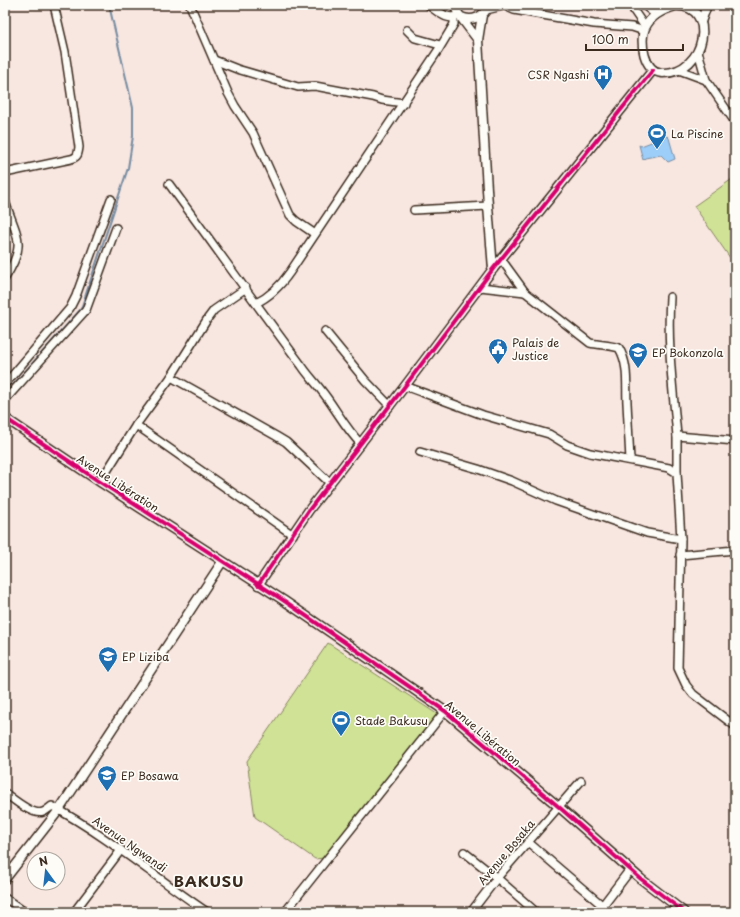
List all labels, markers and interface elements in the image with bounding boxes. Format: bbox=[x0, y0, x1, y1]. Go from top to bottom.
scale bar bbox=[586, 26, 683, 52]
text: 100 m bbox=[592, 30, 629, 48]
hospital icon: CSR Ngashi bbox=[592, 63, 614, 91]
place label: CSR Ngashi bbox=[528, 66, 589, 83]
sports icon: La Piscine bbox=[646, 122, 668, 150]
place label: La Piscine bbox=[671, 125, 723, 142]
place label: Palais de Justice bbox=[512, 334, 559, 364]
public building icon: Palais de Justice bbox=[487, 337, 509, 365]
school or university icon: EP Bokonzola bbox=[627, 341, 649, 369]
place label: EP Bokonzola bbox=[652, 344, 723, 361]
street label: Avenue Libération bbox=[74, 450, 162, 516]
school or university icon: EP Liziba bbox=[97, 645, 119, 673]
place label: EP Liziba bbox=[122, 648, 169, 665]
street label: Avenue Libération bbox=[441, 696, 525, 770]
sports icon: Stade Bakusu bbox=[330, 709, 352, 737]
place label: Stade Bakusu bbox=[355, 712, 428, 729]
school or university icon: EP Bosawa bbox=[96, 764, 118, 792]
place label: EP Bosawa bbox=[121, 767, 179, 784]
street label: Avenue Ngwandi bbox=[89, 812, 171, 876]
street label: Avenue Bosaka bbox=[474, 816, 538, 888]
north arrow bbox=[26, 851, 66, 891]
text: N bbox=[37, 851, 50, 870]
district label: BAKUSU bbox=[174, 869, 244, 892]

